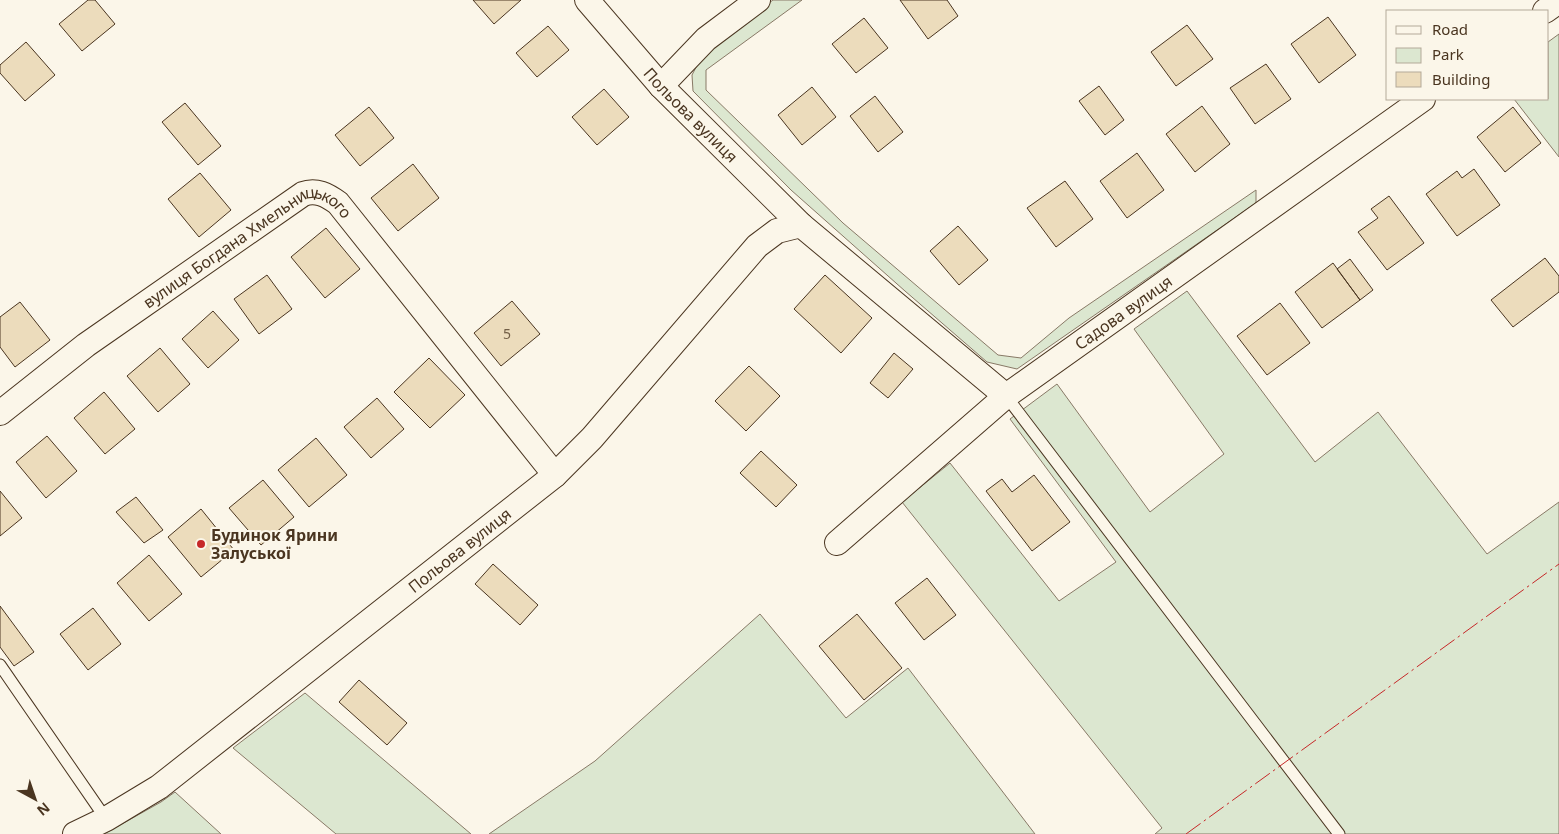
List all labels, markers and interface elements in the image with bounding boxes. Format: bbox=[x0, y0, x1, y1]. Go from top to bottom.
legend bbox=[1386, 10, 1549, 100]
text: Road bbox=[1432, 19, 1468, 39]
text: Park bbox=[1432, 44, 1464, 64]
street label: Польова вулиця bbox=[639, 63, 743, 167]
text: Building bbox=[1432, 69, 1490, 89]
street label: вулиця Богдана Хмельницького bbox=[139, 181, 357, 313]
street label: Садова вулиця bbox=[1070, 270, 1177, 355]
house number: 5 bbox=[503, 324, 511, 343]
street label: Польова вулиця bbox=[403, 503, 516, 598]
place label: Будинок Ярини Залуської bbox=[211, 524, 338, 564]
marker: Будинок Ярини Залуської bbox=[195, 538, 207, 550]
north arrow bbox=[10, 774, 60, 824]
text: N bbox=[33, 798, 54, 820]

